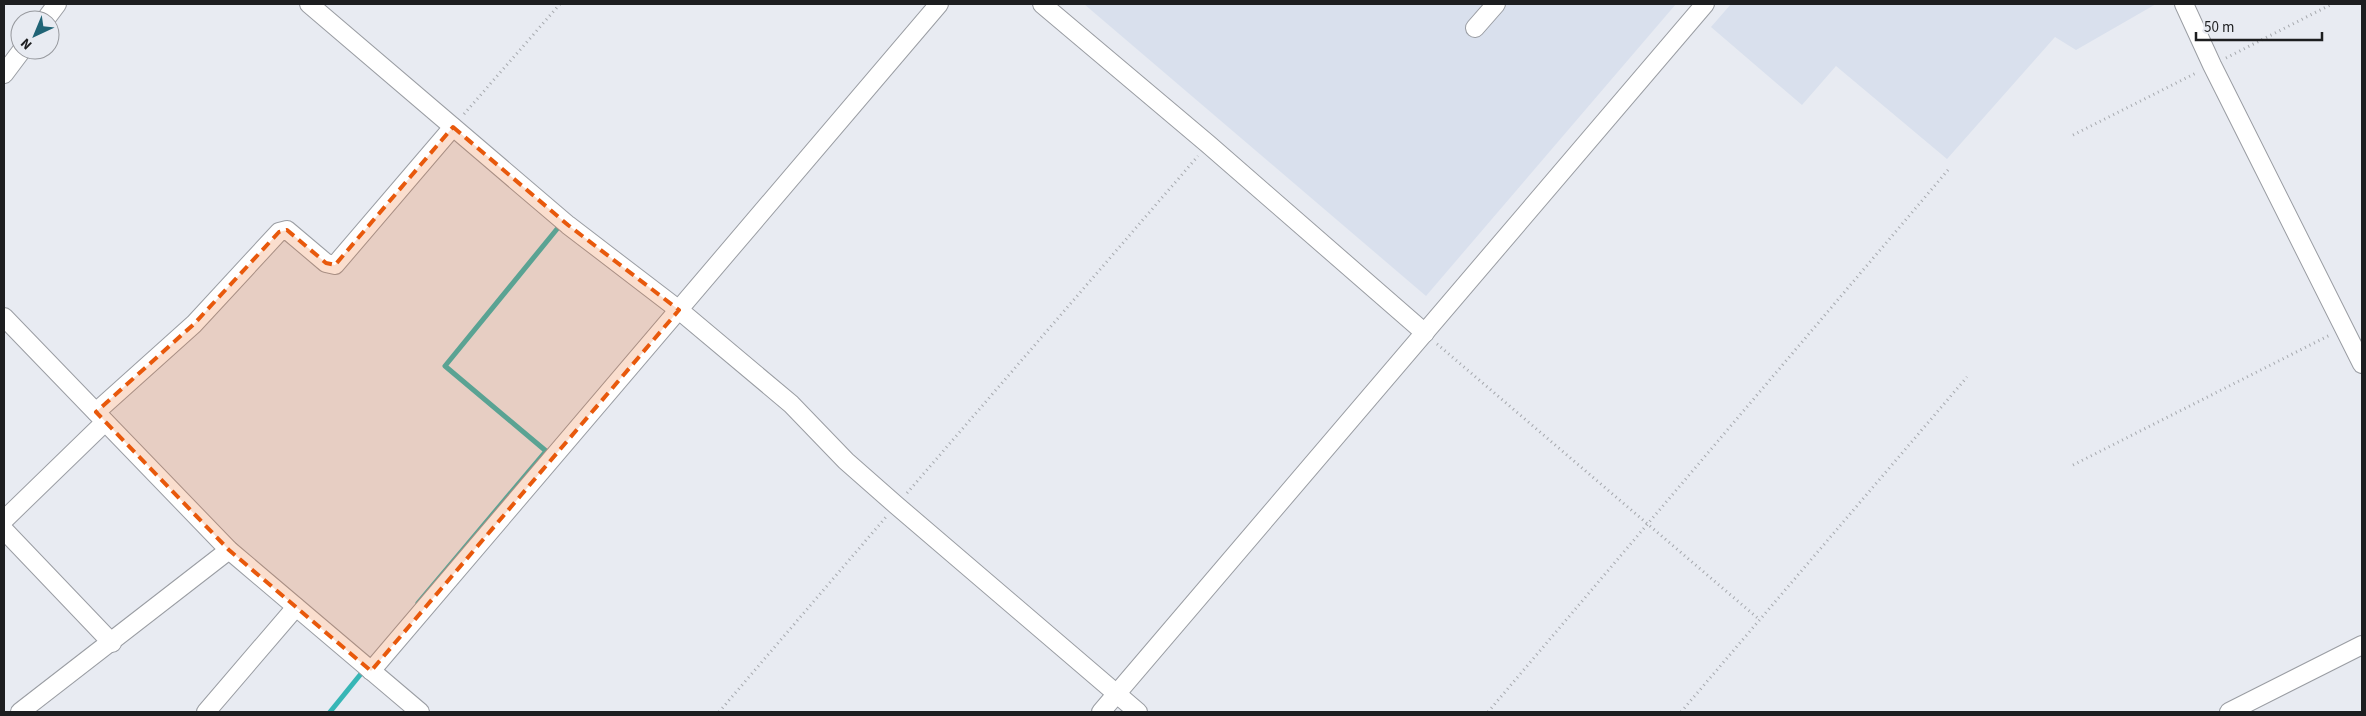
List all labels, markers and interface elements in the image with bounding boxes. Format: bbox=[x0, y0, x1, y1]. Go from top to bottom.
north arrow bbox=[10, 10, 60, 60]
scale bar bbox=[2196, 10, 2322, 42]
text: 50 m bbox=[2204, 17, 2234, 38]
text: N bbox=[16, 33, 37, 54]

